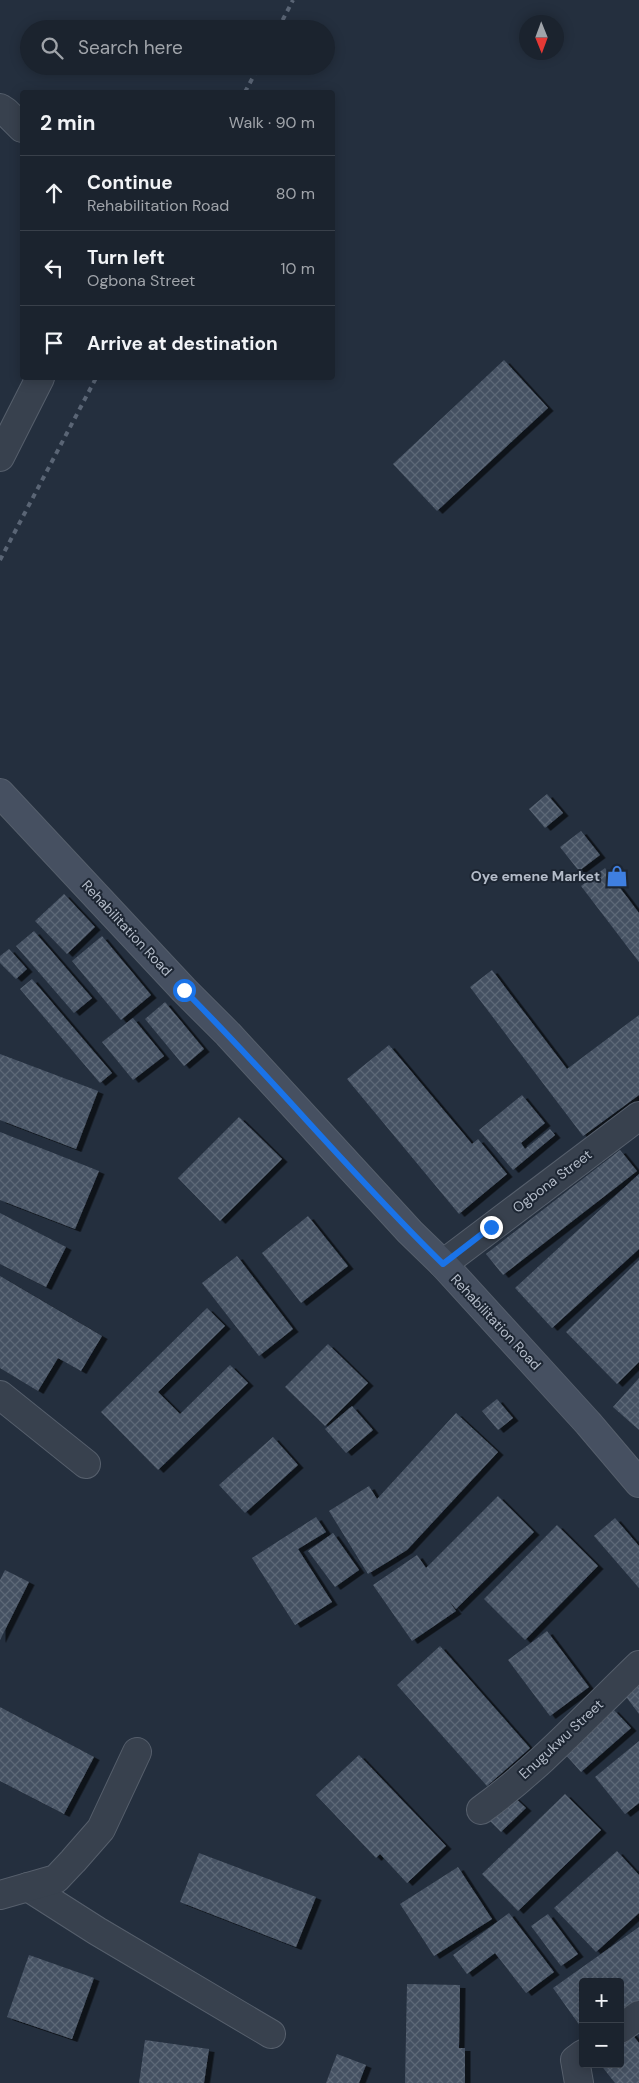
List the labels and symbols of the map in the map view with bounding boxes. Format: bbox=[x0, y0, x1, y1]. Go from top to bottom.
north arrow bbox=[519, 15, 564, 60]
shop icon: Oye emene Market bbox=[604, 863, 630, 889]
place label: Oye emene Market bbox=[471, 867, 600, 885]
street label: Rehabilitation Road bbox=[78, 876, 176, 980]
route start bbox=[173, 979, 196, 1002]
street label: Ogbona Street bbox=[509, 1145, 595, 1217]
route end bbox=[480, 1216, 503, 1239]
street label: Rehabilitation Road bbox=[447, 1270, 545, 1374]
street label: Enugukwu Street bbox=[515, 1695, 607, 1783]

